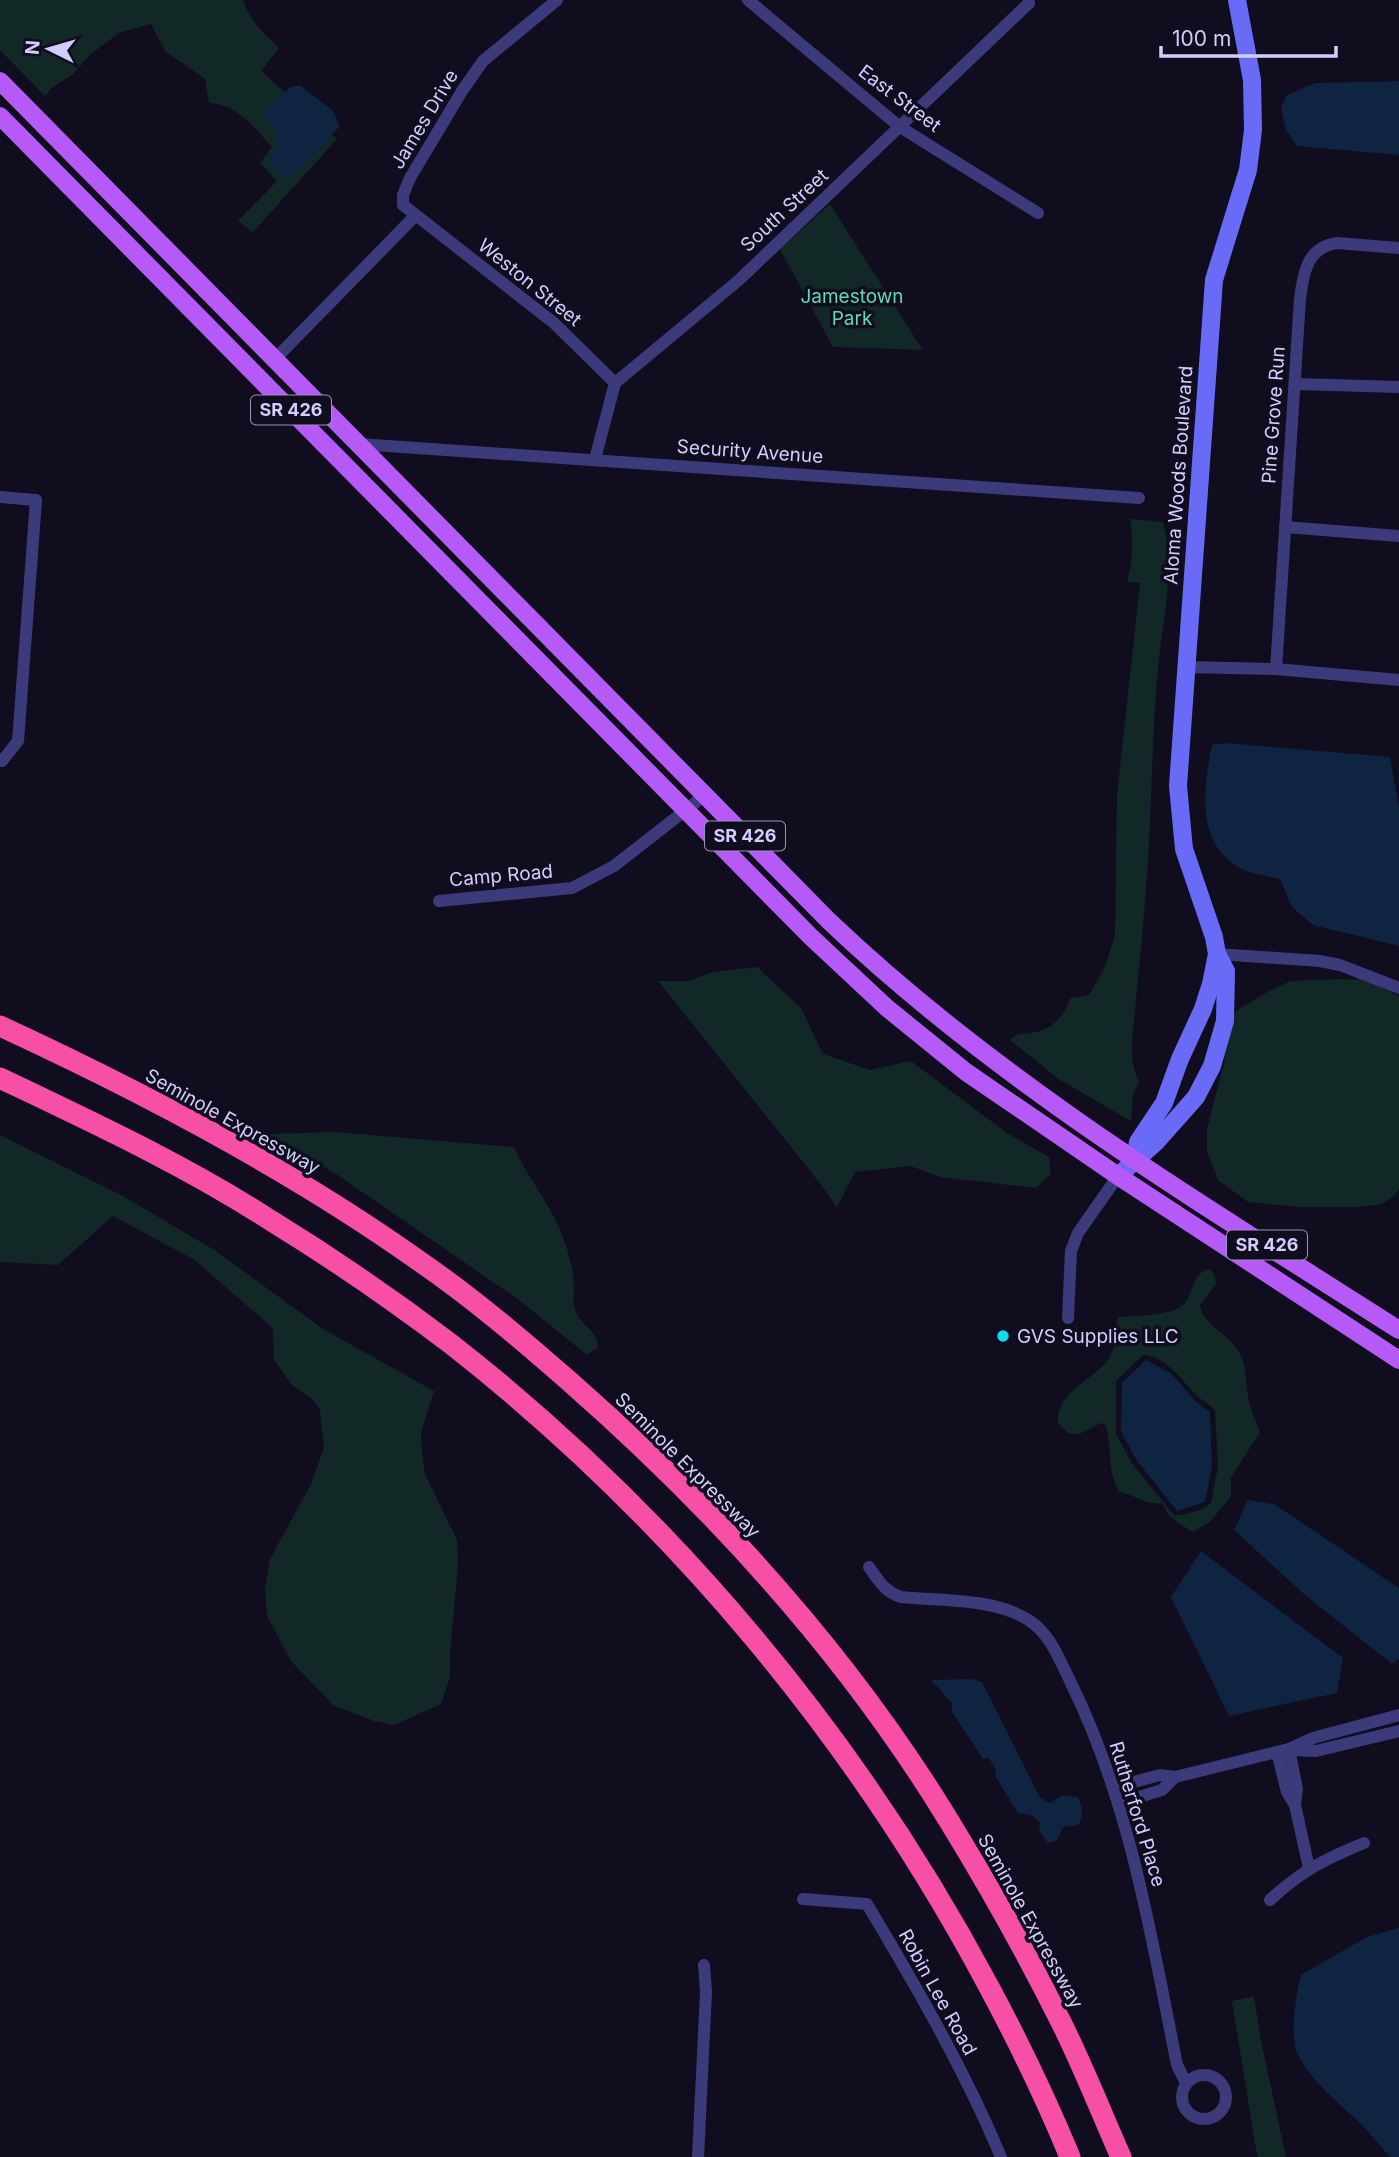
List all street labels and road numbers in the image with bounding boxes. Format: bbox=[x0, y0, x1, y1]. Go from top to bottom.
street label: East Street bbox=[854, 60, 945, 137]
street label: James Drive bbox=[386, 65, 463, 173]
street label: South Street bbox=[736, 164, 833, 257]
street label: Weston Street bbox=[473, 234, 586, 331]
street label: Pine Grove Run bbox=[1257, 345, 1290, 485]
street label: Aloma Woods Boulevard bbox=[1159, 365, 1198, 585]
road number: SR 426 bbox=[251, 396, 331, 424]
street label: Security Avenue bbox=[676, 435, 824, 468]
road number: SR 426 bbox=[705, 822, 785, 850]
street label: Camp Road bbox=[448, 860, 554, 891]
street label: Seminole Expressway bbox=[141, 1064, 324, 1179]
road number: SR 426 bbox=[1227, 1230, 1307, 1260]
street label: Seminole Expressway bbox=[610, 1388, 765, 1543]
street label: Rutherford Place bbox=[1105, 1739, 1171, 1889]
street label: Seminole Expressway bbox=[973, 1830, 1088, 2013]
street label: Robin Lee Road bbox=[894, 1925, 982, 2059]

